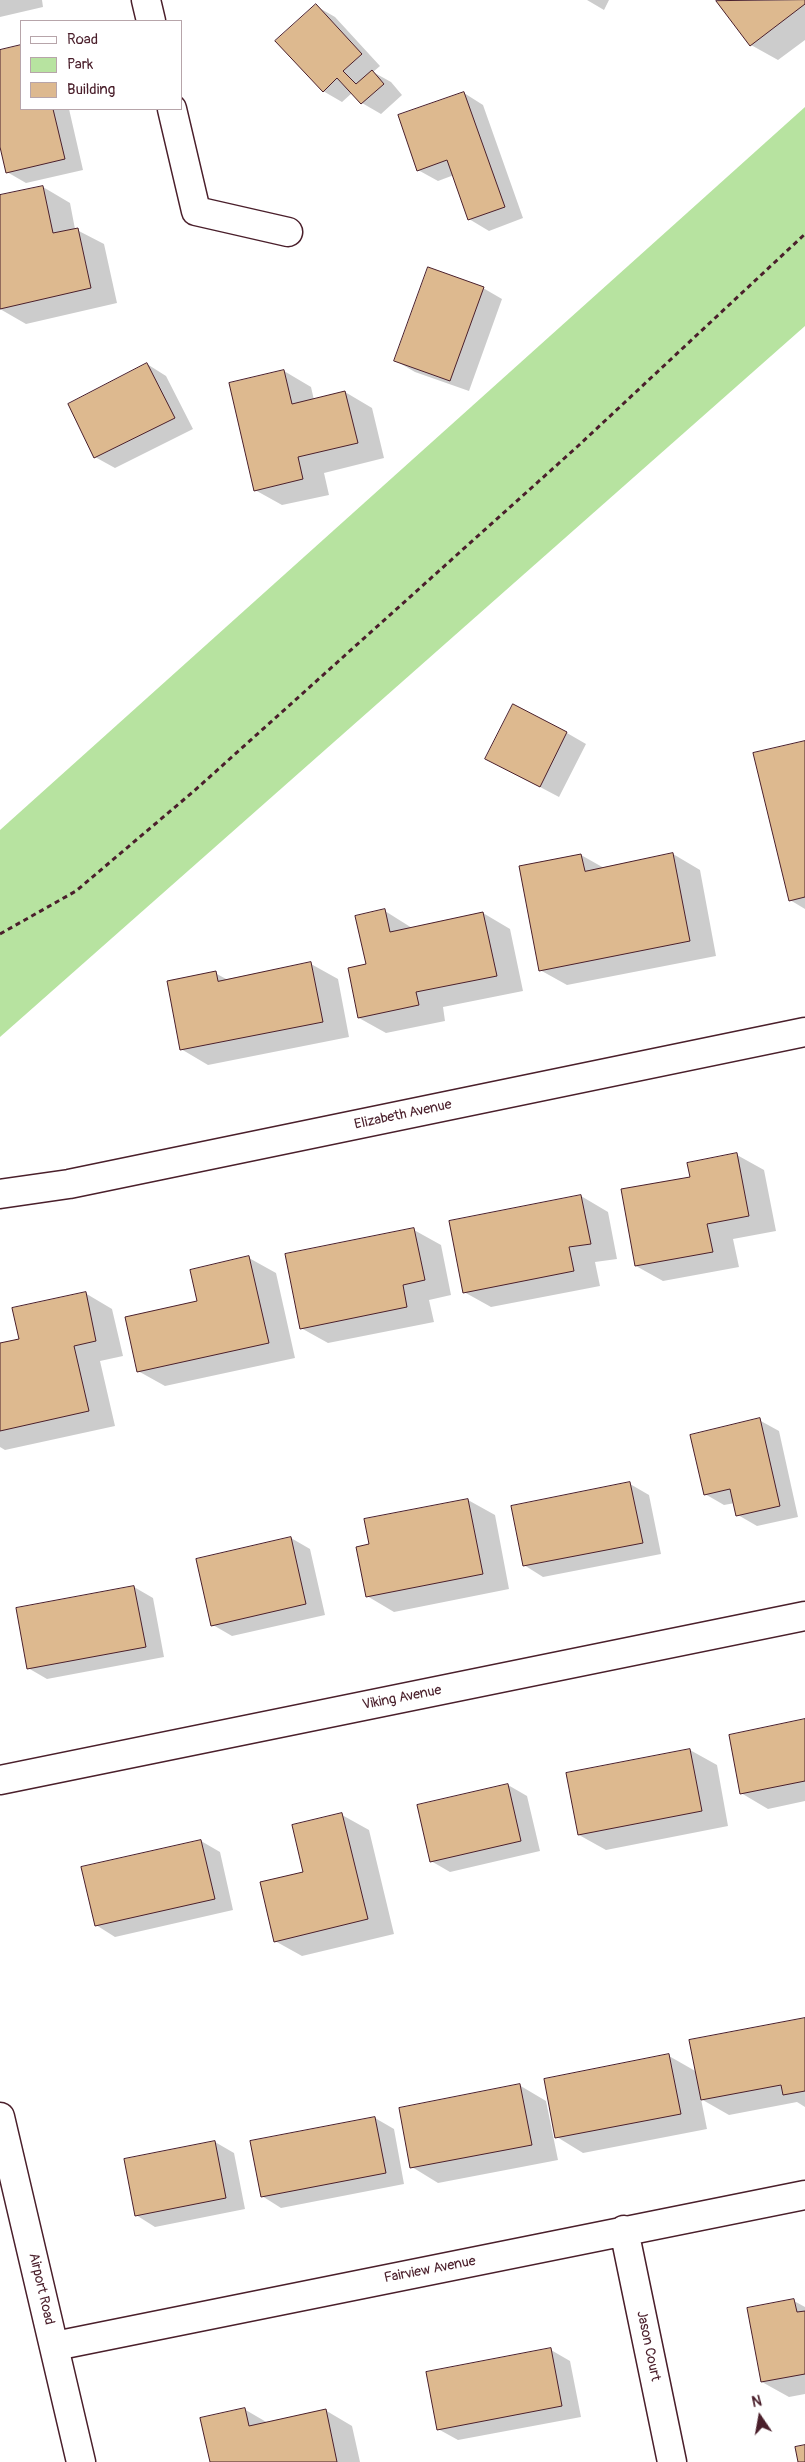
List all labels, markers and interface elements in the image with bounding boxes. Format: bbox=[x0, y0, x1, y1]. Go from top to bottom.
legend bbox=[20, 20, 182, 110]
text: Road bbox=[67, 30, 98, 49]
text: Park bbox=[67, 55, 93, 74]
text: Building bbox=[67, 80, 115, 99]
street label: Elizabeth Avenue bbox=[353, 1096, 453, 1134]
street label: Viking Avenue bbox=[361, 1682, 443, 1714]
street label: Airport Road bbox=[25, 2251, 57, 2327]
street label: Fairview Avenue bbox=[383, 2253, 477, 2287]
street label: Jason Court bbox=[632, 2309, 664, 2383]
north arrow bbox=[735, 2392, 785, 2442]
text: N bbox=[750, 2393, 763, 2411]

